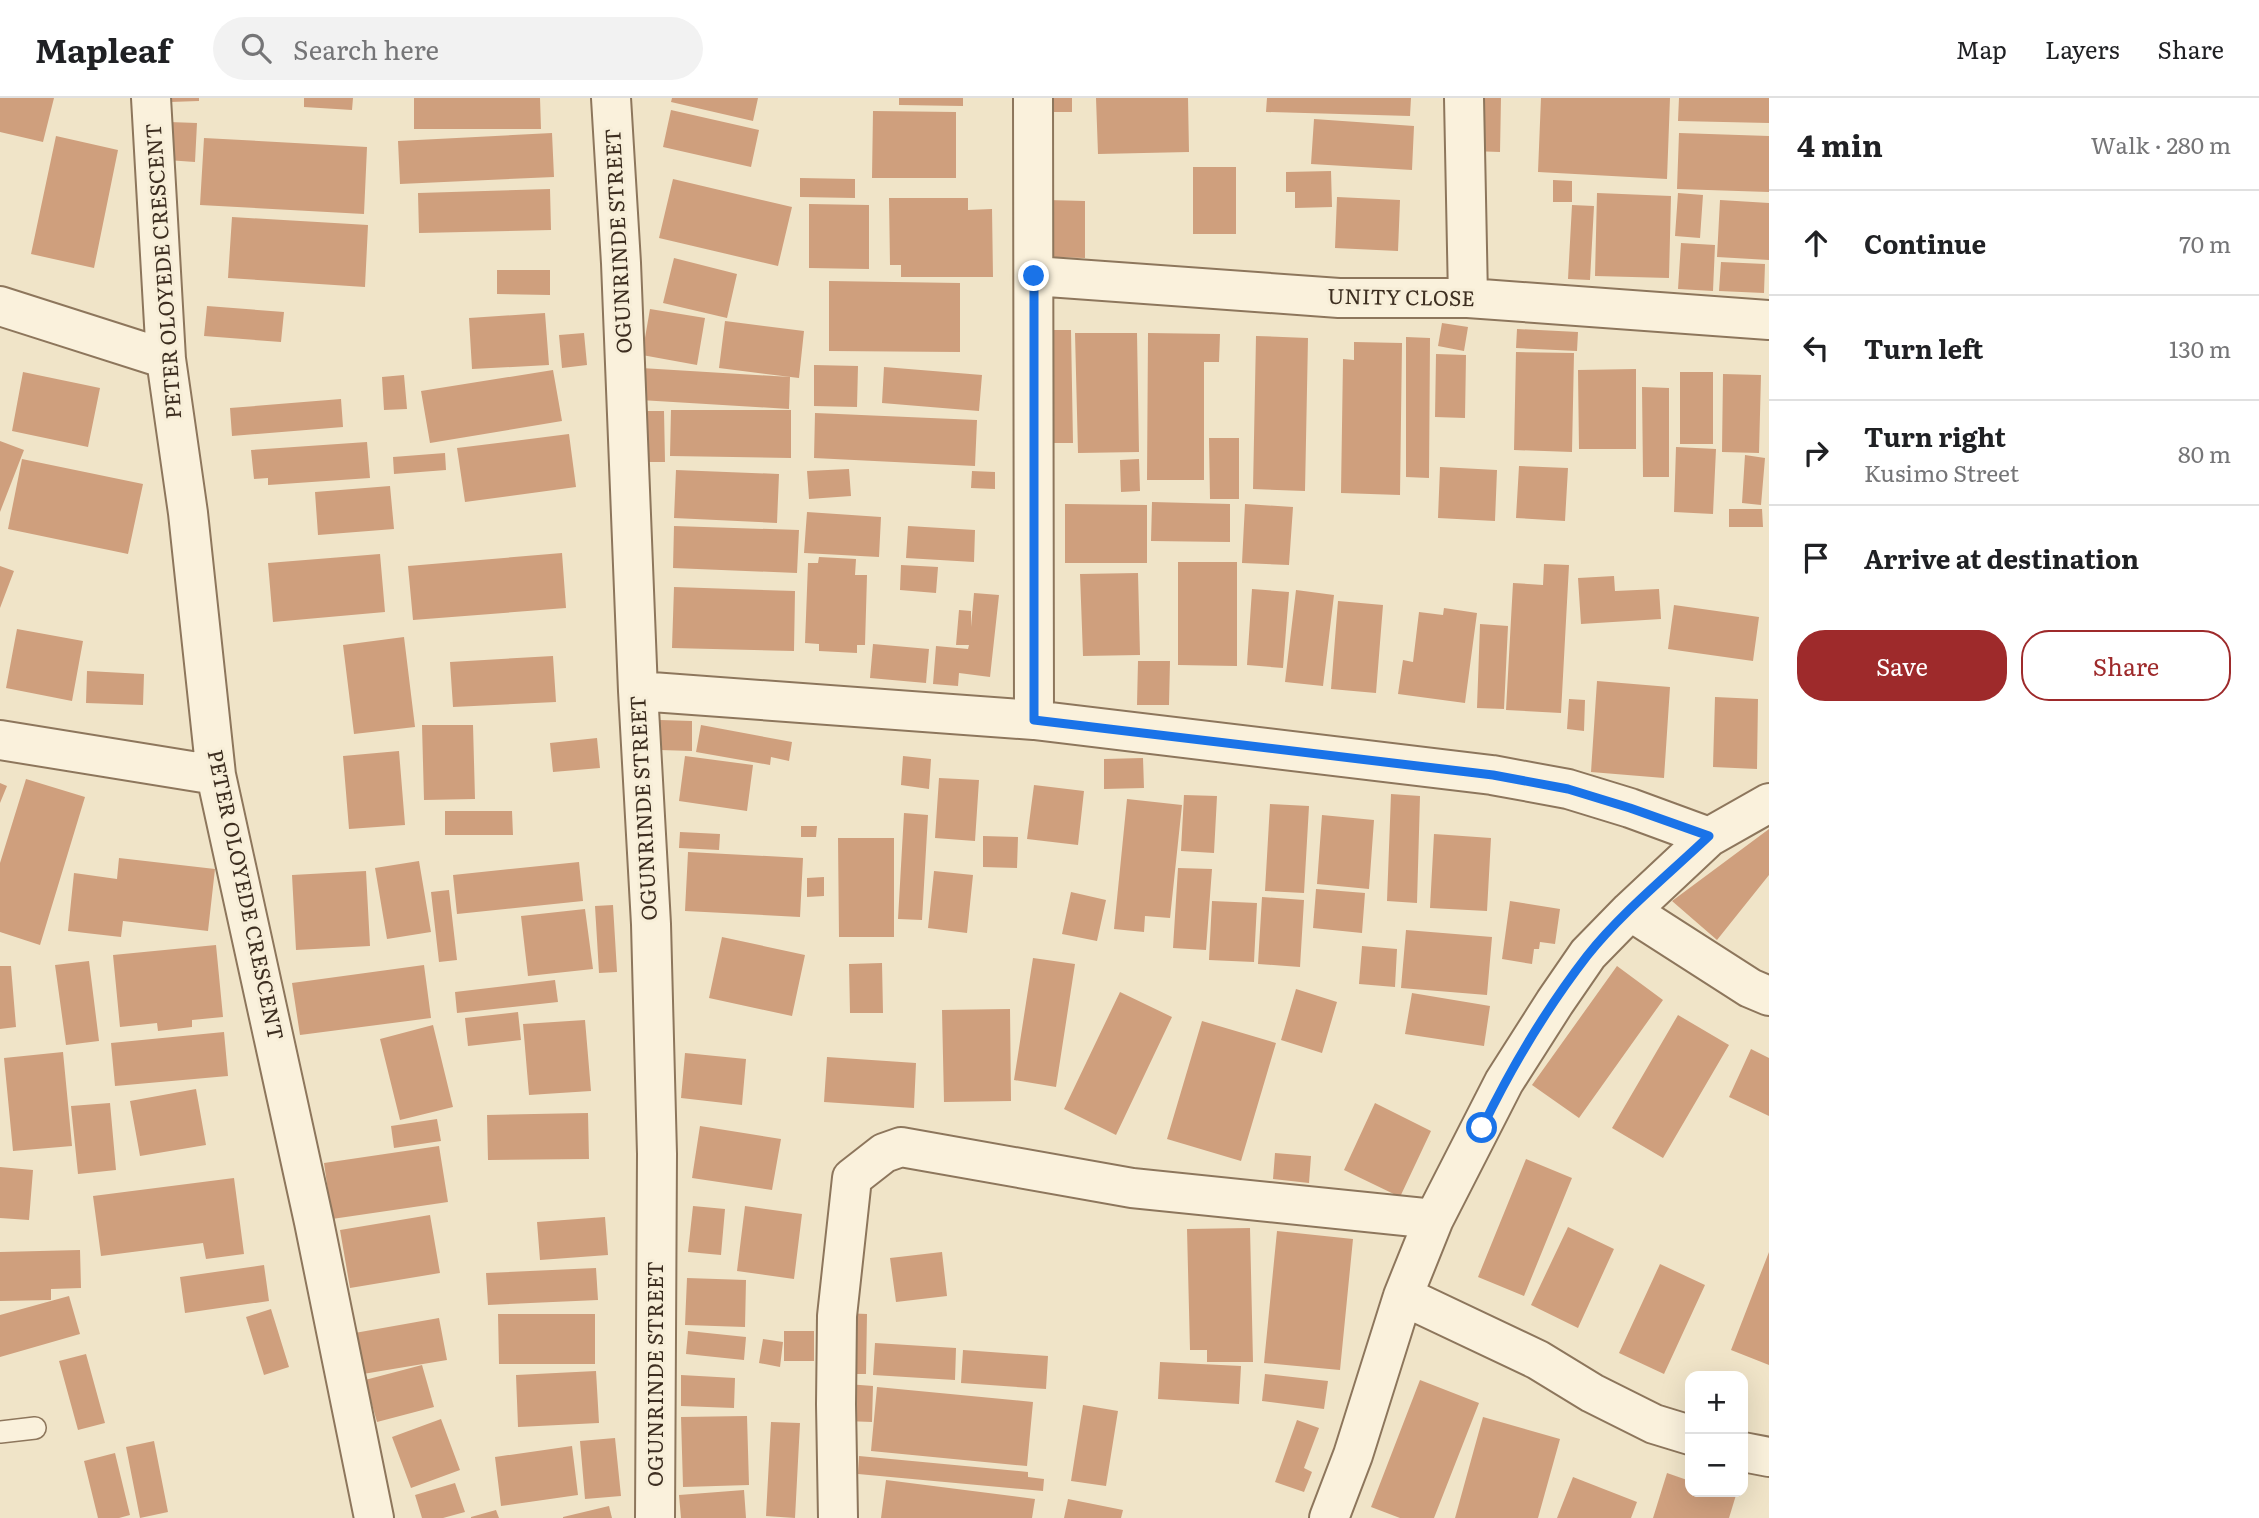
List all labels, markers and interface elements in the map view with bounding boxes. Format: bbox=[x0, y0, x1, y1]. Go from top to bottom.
search box bbox=[213, 17, 703, 80]
text: Mapleaf bbox=[35, 24, 171, 73]
icon: search bbox=[237, 29, 275, 67]
text: Search here bbox=[293, 29, 439, 68]
text: Map bbox=[1956, 31, 2007, 66]
text: Layers bbox=[2045, 31, 2119, 66]
text: Share bbox=[2157, 31, 2224, 66]
street label: PETER OLOYEDE CRESCENT bbox=[136, 122, 187, 420]
text: 4 min bbox=[1797, 122, 1883, 166]
text: Walk · 280 m bbox=[2091, 127, 2231, 161]
street label: OGUNRINDE STREET bbox=[595, 128, 638, 355]
text: Continue bbox=[1864, 223, 1986, 262]
icon: ahead bbox=[1797, 224, 1835, 262]
text: 70 m bbox=[2179, 226, 2231, 260]
route end bbox=[1018, 260, 1049, 291]
street label: UNITY CLOSE bbox=[1327, 279, 1475, 312]
text: Turn left bbox=[1864, 328, 1983, 367]
icon: left bbox=[1797, 329, 1835, 367]
text: 130 m bbox=[2169, 331, 2231, 365]
text: Turn right bbox=[1864, 416, 2006, 455]
icon: right bbox=[1797, 434, 1835, 472]
text: 80 m bbox=[2178, 436, 2231, 470]
text: Kusimo Street bbox=[1864, 455, 2019, 489]
text: Arrive at destination bbox=[1864, 538, 2139, 577]
icon: arrive bbox=[1797, 539, 1835, 577]
button: Save bbox=[1797, 630, 2007, 701]
button: Share bbox=[2021, 630, 2231, 701]
street label: OGUNRINDE STREET bbox=[620, 695, 663, 922]
street label: PETER OLOYEDE CRESCENT bbox=[201, 746, 293, 1043]
route start bbox=[1466, 1112, 1497, 1143]
street label: OGUNRINDE STREET bbox=[638, 1261, 669, 1487]
map controls bbox=[1685, 1371, 1748, 1497]
button: + bbox=[1685, 1371, 1748, 1434]
button: − bbox=[1685, 1434, 1748, 1497]

